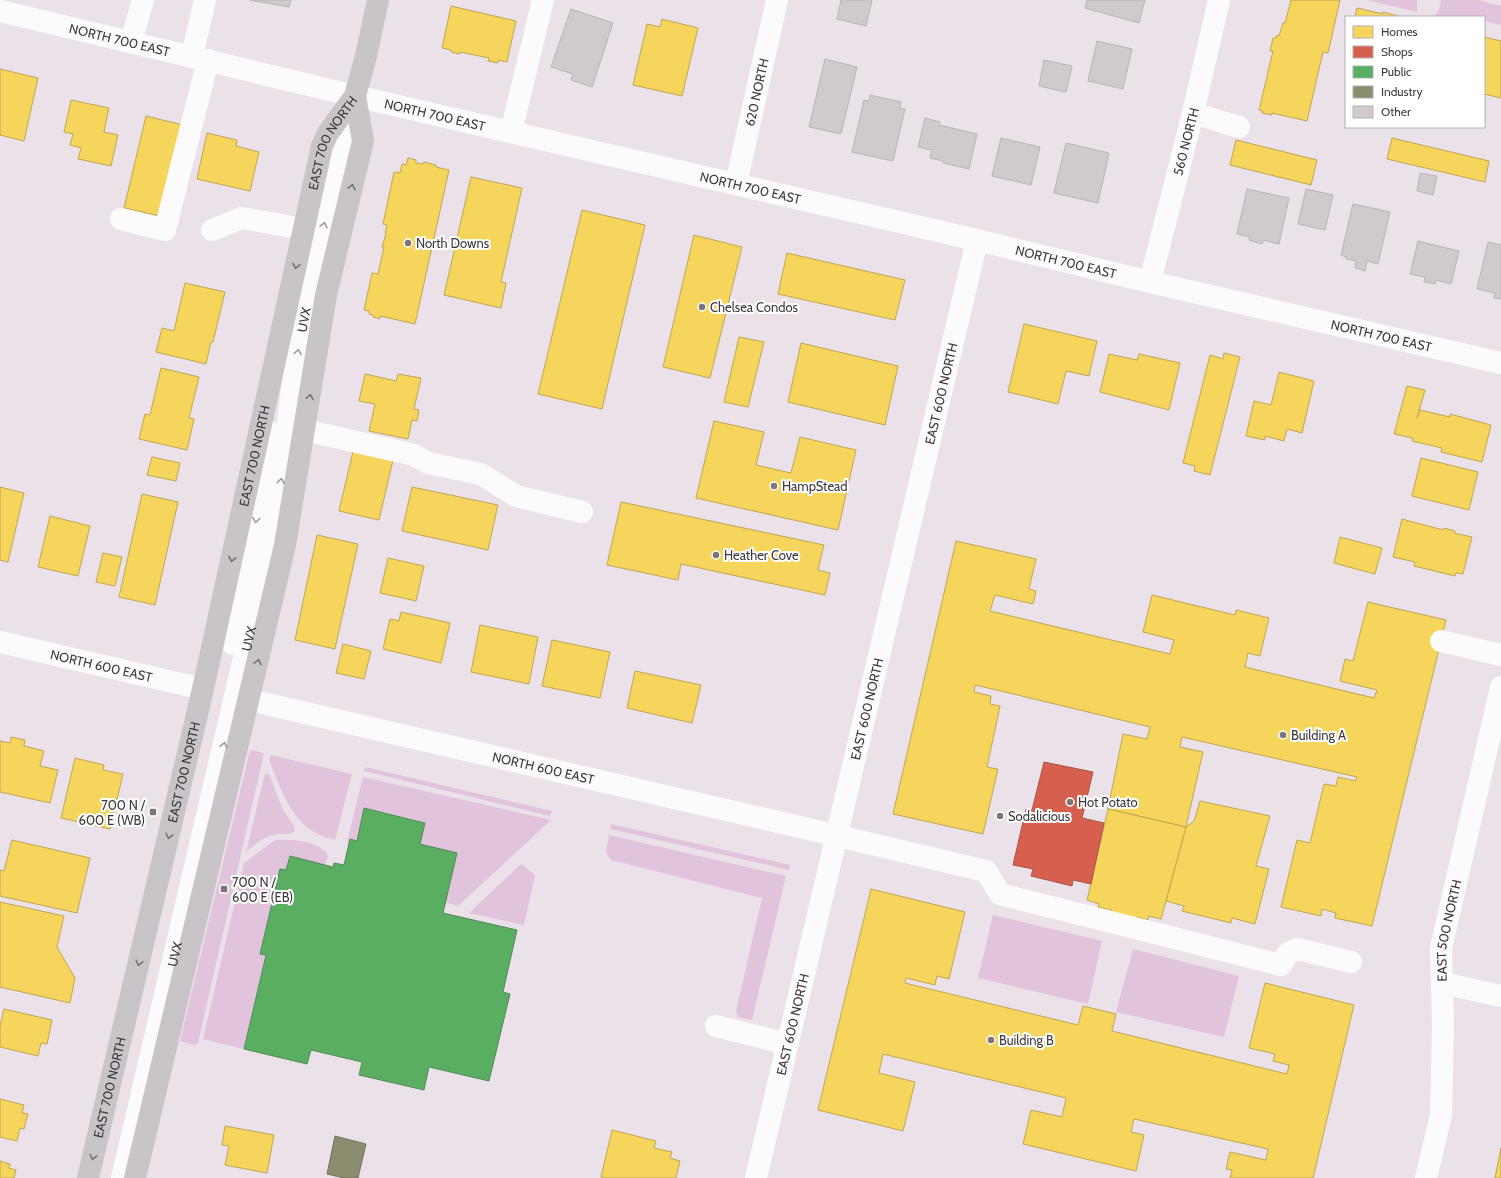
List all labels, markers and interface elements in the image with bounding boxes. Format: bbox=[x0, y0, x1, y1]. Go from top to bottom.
legend bbox=[1345, 16, 1485, 128]
street label: NORTH 700 EAST bbox=[68, 20, 172, 59]
text: Homes bbox=[1381, 24, 1418, 39]
text: Shops bbox=[1381, 44, 1413, 59]
street label: 620 NORTH bbox=[741, 57, 772, 128]
text: Public bbox=[1381, 64, 1412, 79]
text: Industry bbox=[1381, 84, 1422, 99]
street label: EAST 700 NORTH bbox=[305, 93, 360, 191]
street label: NORTH 700 EAST bbox=[383, 95, 487, 134]
text: Other bbox=[1381, 104, 1411, 119]
street label: 560 NORTH bbox=[1169, 106, 1202, 177]
street label: NORTH 700 EAST bbox=[698, 168, 803, 207]
one-way arrow bbox=[347, 184, 355, 190]
one-way arrow bbox=[319, 222, 328, 229]
place label: North Downs bbox=[416, 235, 490, 251]
marker: North Downs bbox=[403, 238, 413, 248]
street label: NORTH 700 EAST bbox=[1014, 242, 1118, 282]
one-way arrow bbox=[292, 263, 300, 269]
place label: Chelsea Condos bbox=[710, 299, 799, 315]
marker: Chelsea Condos bbox=[697, 302, 707, 312]
street label: UVX bbox=[293, 305, 314, 333]
street label: NORTH 700 EAST bbox=[1329, 316, 1434, 355]
street label: EAST 600 NORTH bbox=[921, 341, 961, 446]
one-way arrow bbox=[293, 349, 301, 355]
one-way arrow bbox=[305, 394, 314, 400]
street label: EAST 700 NORTH bbox=[235, 404, 273, 508]
one-way arrow bbox=[276, 478, 285, 484]
place label: HampStead bbox=[782, 478, 848, 494]
marker: HampStead bbox=[769, 481, 779, 491]
one-way arrow bbox=[252, 517, 261, 523]
place label: Heather Cove bbox=[724, 547, 799, 563]
marker: Heather Cove bbox=[711, 550, 721, 560]
one-way arrow bbox=[228, 556, 236, 562]
street label: UVX bbox=[238, 624, 259, 653]
street label: NORTH 600 EAST bbox=[49, 646, 154, 685]
street label: EAST 600 NORTH bbox=[847, 656, 886, 761]
one-way arrow bbox=[253, 659, 261, 665]
street label: EAST 700 NORTH bbox=[164, 720, 203, 824]
place label: Building A bbox=[1291, 727, 1346, 743]
marker: Building A bbox=[1278, 730, 1288, 740]
one-way arrow bbox=[219, 742, 227, 748]
street label: NORTH 600 EAST bbox=[491, 748, 596, 787]
place label: Hot Potato bbox=[1078, 794, 1138, 810]
place label: 700 N / 600 E (WB) bbox=[79, 797, 146, 828]
marker: Hot Potato bbox=[1065, 797, 1075, 807]
marker: 700 N / 600 E (WB) bbox=[148, 807, 158, 817]
place label: Sodalicious bbox=[1008, 808, 1071, 824]
marker: Sodalicious bbox=[995, 811, 1005, 821]
one-way arrow bbox=[165, 833, 173, 839]
place label: 700 N / 600 E (EB) bbox=[232, 874, 293, 905]
street label: EAST 500 NORTH bbox=[1433, 878, 1464, 982]
marker: 700 N / 600 E (EB) bbox=[219, 884, 229, 894]
street label: UVX bbox=[164, 940, 185, 968]
one-way arrow bbox=[135, 959, 144, 966]
street label: EAST 600 NORTH bbox=[773, 972, 812, 1077]
place label: Building B bbox=[999, 1032, 1054, 1048]
street label: EAST 700 NORTH bbox=[90, 1035, 129, 1140]
marker: Building B bbox=[986, 1035, 996, 1045]
one-way arrow bbox=[90, 1154, 98, 1161]

